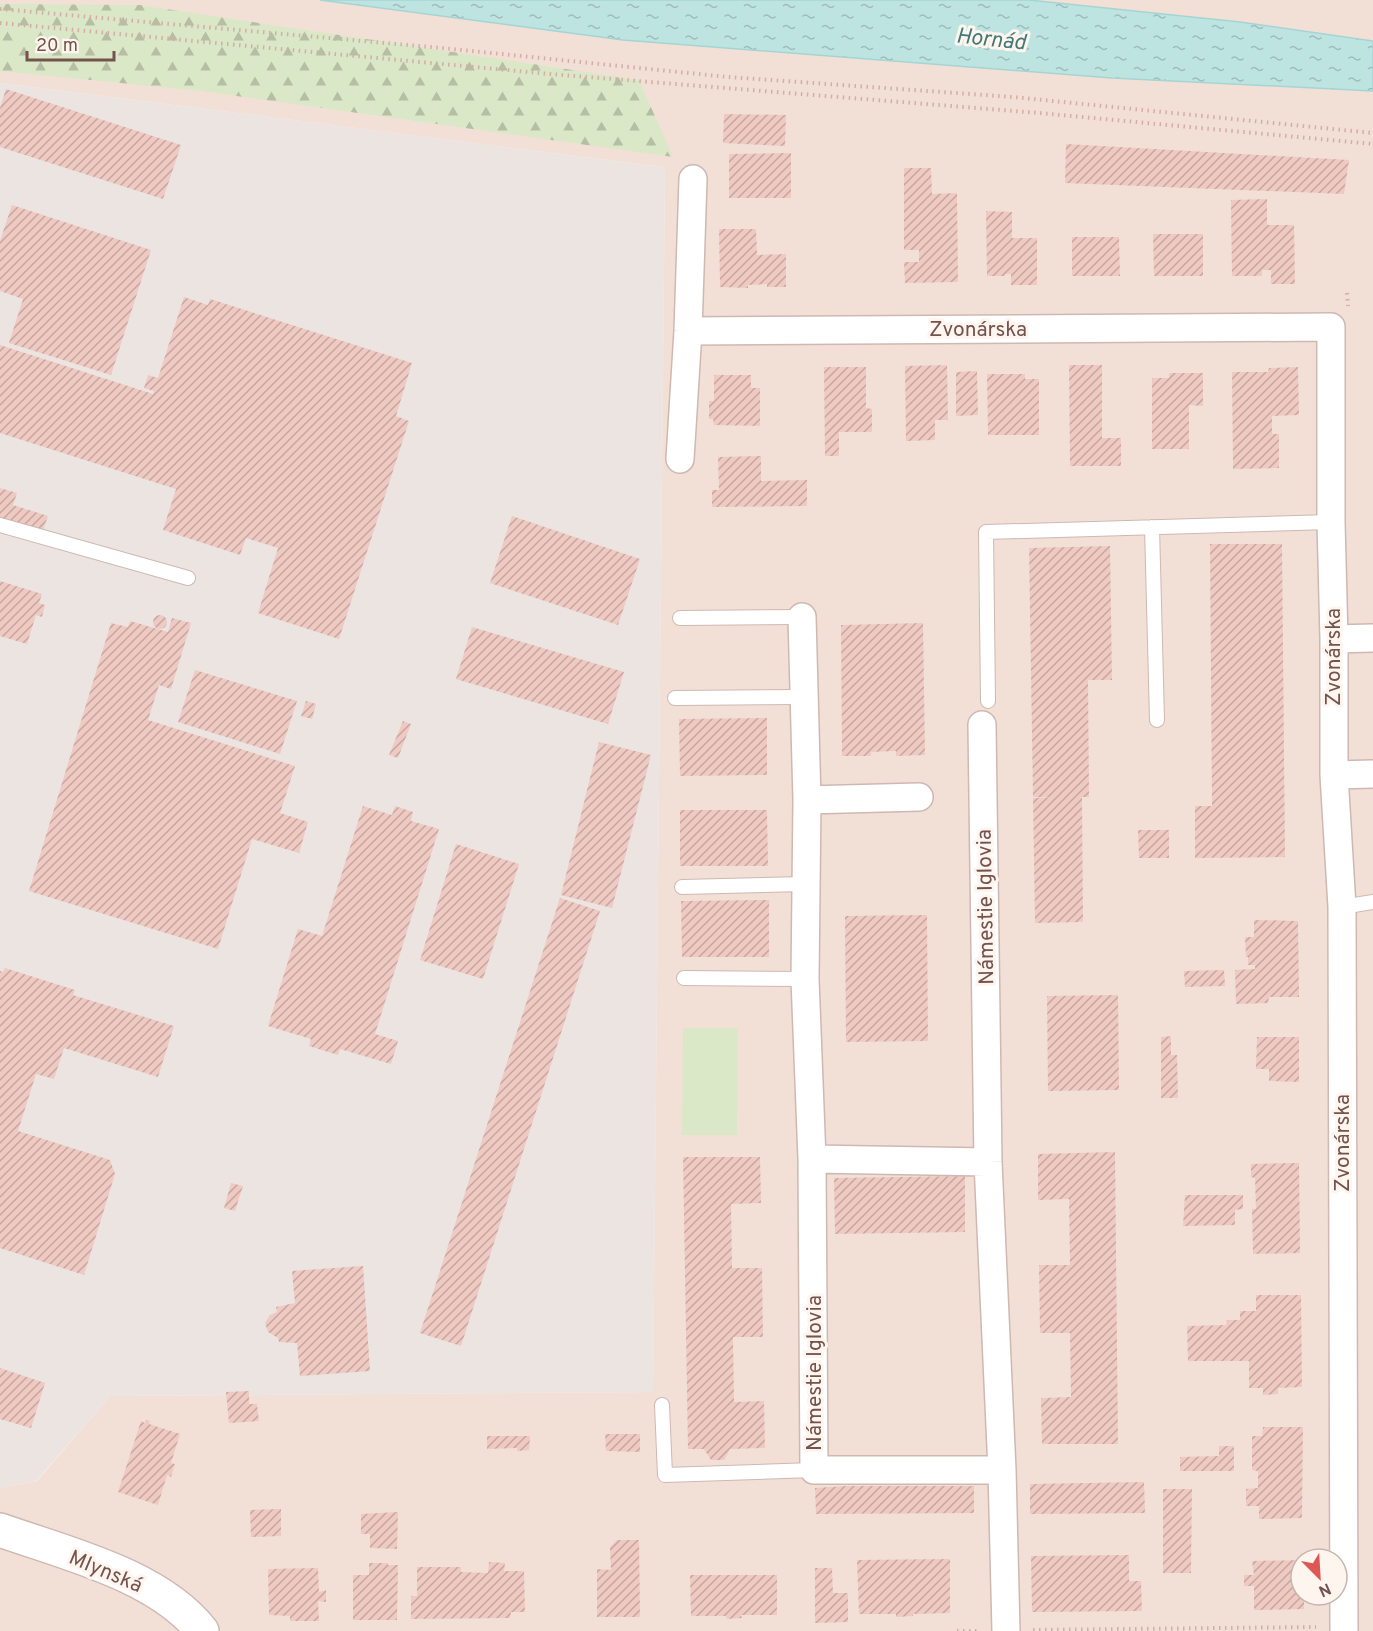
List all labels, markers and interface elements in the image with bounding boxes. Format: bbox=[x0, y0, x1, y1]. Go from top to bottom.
water label: Hornád bbox=[955, 23, 1029, 58]
scale bar bbox=[27, 24, 114, 62]
text: 20 m bbox=[36, 35, 78, 58]
street label: Zvonárska bbox=[929, 317, 1027, 344]
street label: Zvonárska bbox=[1321, 608, 1348, 706]
street label: Námestie Iglovia bbox=[972, 829, 1001, 985]
street label: Zvonárska bbox=[1330, 1094, 1357, 1192]
street label: Námestie Iglovia bbox=[802, 1295, 829, 1451]
street label: Mlynská bbox=[64, 1545, 146, 1600]
north arrow bbox=[1289, 1547, 1349, 1607]
text: N bbox=[1315, 1577, 1334, 1600]

